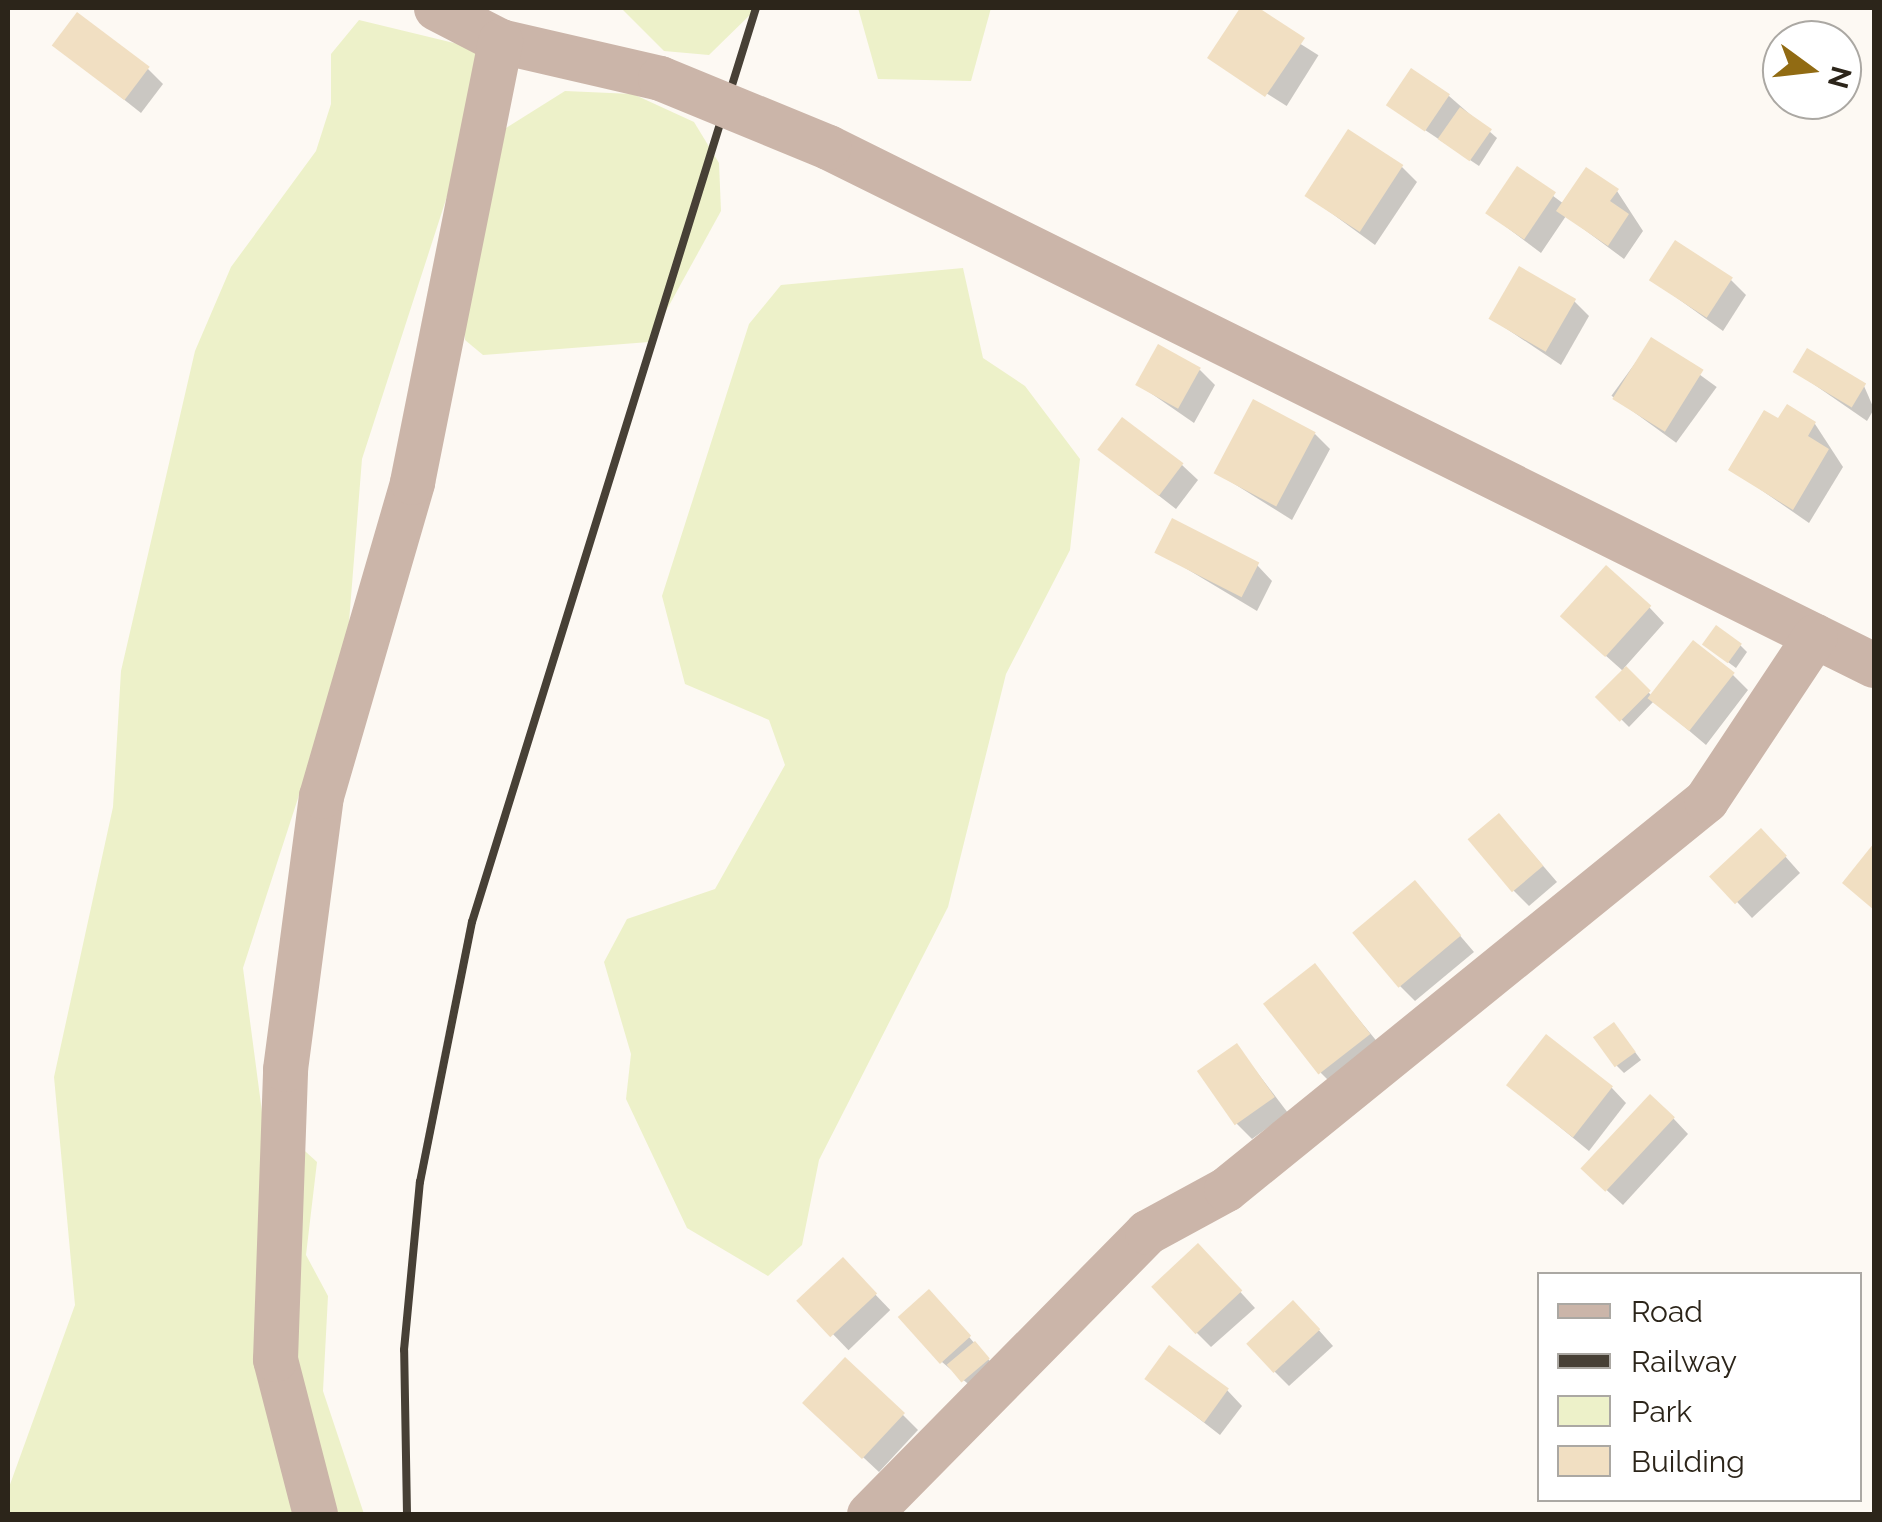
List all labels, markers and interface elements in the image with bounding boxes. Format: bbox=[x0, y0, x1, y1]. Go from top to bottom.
north arrow bbox=[1762, 20, 1862, 120]
text: N bbox=[1821, 63, 1858, 92]
legend bbox=[1537, 1272, 1862, 1502]
text: Road bbox=[1631, 1294, 1703, 1329]
text: Railway bbox=[1631, 1344, 1737, 1379]
text: Park bbox=[1631, 1394, 1692, 1429]
text: Building bbox=[1631, 1444, 1745, 1479]

